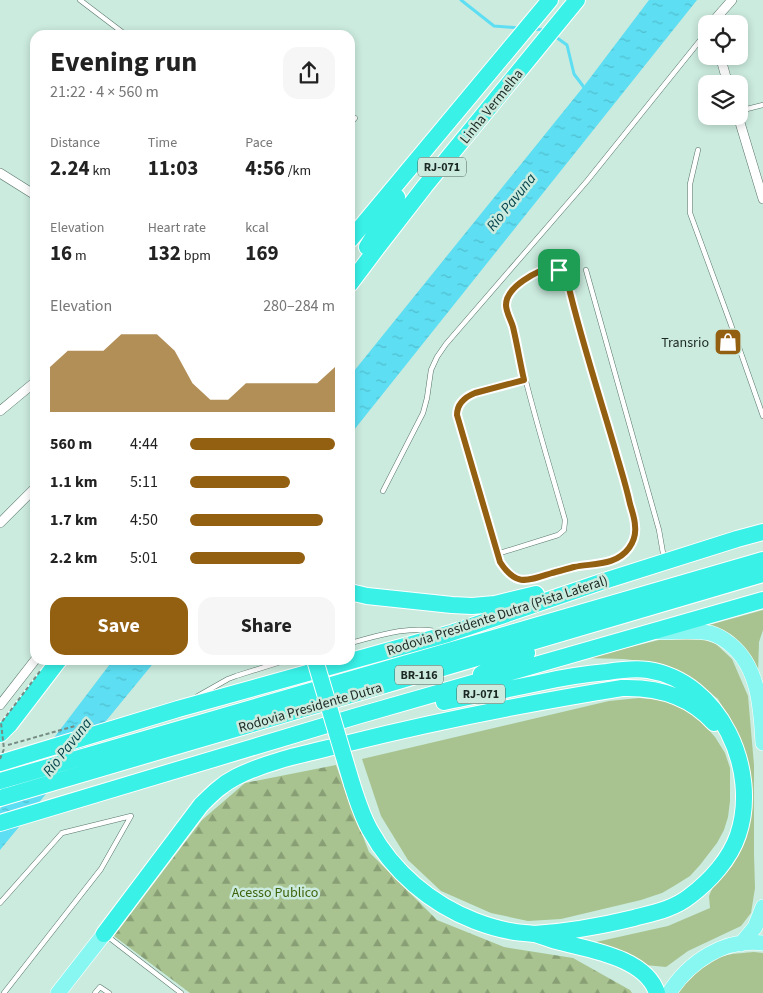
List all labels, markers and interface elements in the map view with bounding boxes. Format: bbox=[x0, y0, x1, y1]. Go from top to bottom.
map controls bbox=[698, 15, 748, 125]
button: locate bbox=[698, 15, 748, 65]
text: Evening run bbox=[50, 42, 197, 82]
button: share bbox=[283, 47, 335, 99]
street label: Linha Vermelha bbox=[455, 65, 528, 148]
button: layers bbox=[698, 75, 748, 125]
text: 21:22 · 4 × 560 m bbox=[50, 81, 159, 103]
text: Distance bbox=[50, 133, 100, 153]
text: Time bbox=[148, 133, 177, 153]
text: Pace bbox=[245, 133, 273, 153]
text: 2.24 bbox=[50, 153, 90, 183]
text: 11:03 bbox=[148, 153, 198, 183]
text: 4:56 bbox=[245, 153, 285, 183]
road number: RJ-071 bbox=[418, 158, 466, 176]
text: km bbox=[90, 161, 111, 181]
text: /km bbox=[285, 161, 311, 181]
water label: Rio Pavuna bbox=[481, 169, 541, 236]
text: Elevation bbox=[50, 218, 105, 238]
text: Heart rate bbox=[148, 218, 206, 238]
text: kcal bbox=[245, 218, 269, 238]
text: 16 bbox=[50, 238, 72, 268]
text: 132 bbox=[148, 238, 181, 268]
text: 169 bbox=[245, 238, 279, 268]
text: m bbox=[72, 246, 87, 266]
text: bpm bbox=[181, 246, 211, 266]
pin bbox=[538, 249, 580, 291]
icon: arrive bbox=[545, 256, 573, 284]
text: Elevation bbox=[50, 295, 112, 317]
text: 280–284 m bbox=[263, 295, 335, 317]
shop icon: Transrio bbox=[713, 327, 743, 357]
place label: Transrio bbox=[661, 333, 709, 353]
text: 560 m bbox=[50, 433, 92, 455]
text: 4:44 bbox=[130, 433, 158, 455]
text: 1.1 km bbox=[50, 471, 97, 493]
text: 5:11 bbox=[130, 471, 158, 493]
text: 1.7 km bbox=[50, 509, 97, 531]
text: 4:50 bbox=[130, 509, 158, 531]
text: 2.2 km bbox=[50, 547, 97, 569]
text: 5:01 bbox=[130, 547, 158, 569]
street label: Rodovia Presidente Dutra (Pista Lateral) bbox=[384, 571, 610, 661]
button: Save bbox=[50, 597, 188, 655]
button: Share bbox=[198, 597, 335, 655]
road number: BR-116 bbox=[395, 666, 443, 684]
street label: Rodovia Presidente Dutra bbox=[236, 678, 384, 738]
road number: RJ-071 bbox=[457, 684, 505, 704]
water label: Rio Pavuna bbox=[38, 714, 97, 781]
park label: Acesso Publico bbox=[232, 883, 318, 903]

